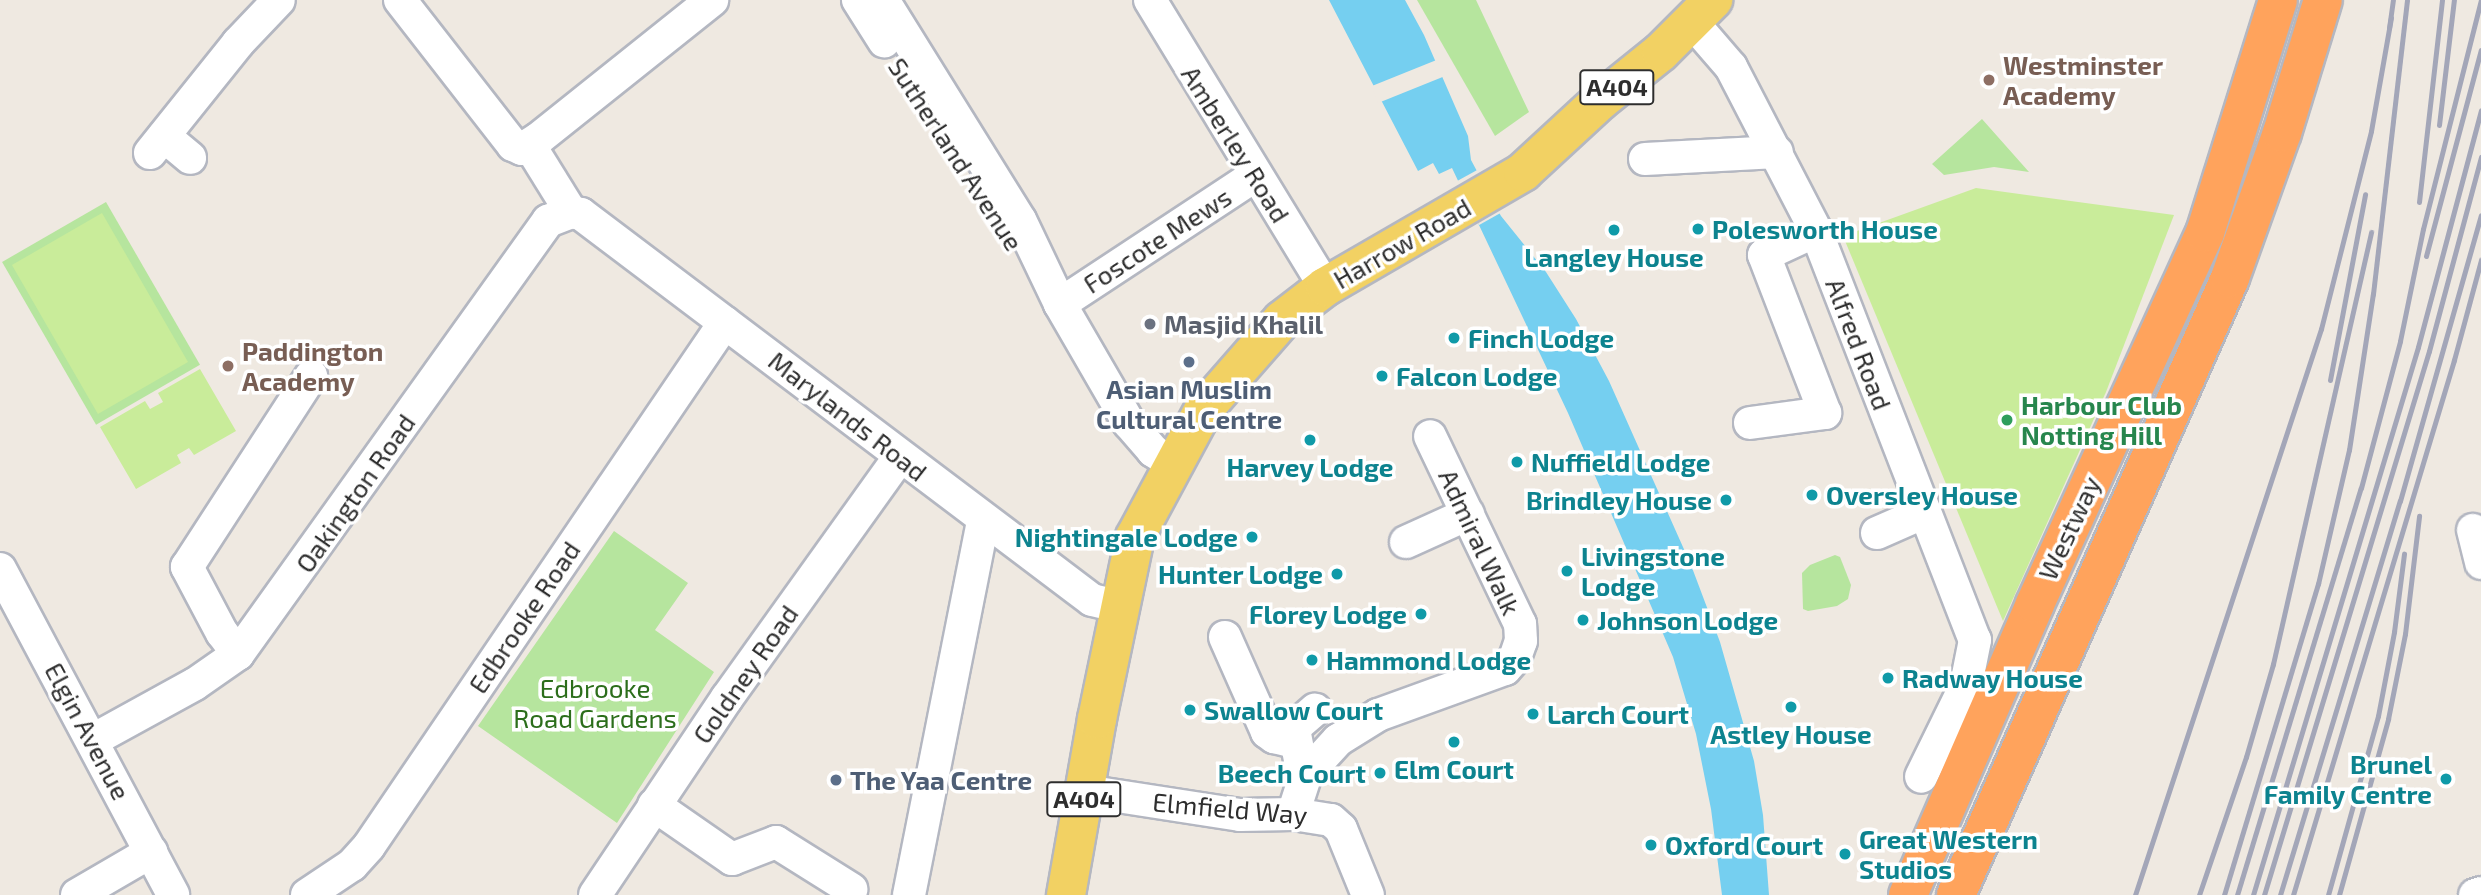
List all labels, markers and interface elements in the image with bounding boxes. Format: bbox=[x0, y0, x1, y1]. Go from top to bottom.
place label: Westminster Academy bbox=[2003, 49, 2163, 110]
street label: Sutherland Avenue bbox=[882, 52, 1030, 256]
street label: Amberley Road bbox=[1175, 60, 1297, 228]
road number: A404 bbox=[1578, 66, 1656, 108]
marker: Westminster Academy bbox=[1981, 72, 1997, 88]
street label: Foscote Mews bbox=[1077, 181, 1237, 299]
street label: Harrow Road bbox=[1328, 191, 1476, 295]
place label: Polesworth House bbox=[1712, 213, 1938, 245]
marker: Polesworth House bbox=[1690, 221, 1706, 237]
marker: Langley House bbox=[1606, 222, 1622, 238]
place label: Langley House bbox=[1524, 241, 1704, 273]
street label: Alfred Road bbox=[1820, 274, 1898, 414]
place label: Masjid Khalil bbox=[1164, 308, 1323, 340]
marker: Masjid Khalil bbox=[1142, 316, 1158, 332]
place label: Finch Lodge bbox=[1468, 322, 1614, 354]
marker: Finch Lodge bbox=[1446, 330, 1462, 346]
place label: Paddington Academy bbox=[242, 335, 383, 396]
street label: Marylands Road bbox=[763, 345, 933, 487]
marker: Asian Muslim Cultural Centre bbox=[1181, 354, 1197, 370]
marker: Paddington Academy bbox=[220, 358, 236, 374]
place label: Falcon Lodge bbox=[1396, 360, 1557, 392]
marker: Falcon Lodge bbox=[1374, 368, 1390, 384]
place label: Asian Muslim Cultural Centre bbox=[1096, 373, 1282, 434]
place label: Harbour Club Notting Hill bbox=[2021, 389, 2182, 450]
street label: Oakington Road bbox=[289, 408, 421, 578]
marker: Harbour Club Notting Hill bbox=[1999, 412, 2015, 428]
marker: Harvey Lodge bbox=[1302, 432, 1318, 448]
place label: Nuffield Lodge bbox=[1531, 446, 1710, 478]
place label: Harvey Lodge bbox=[1226, 451, 1394, 483]
marker: Nuffield Lodge bbox=[1509, 454, 1525, 470]
street label: Admiral Walk bbox=[1432, 464, 1528, 620]
street label: Westway bbox=[2031, 471, 2107, 585]
place label: Oversley House bbox=[1826, 479, 2019, 511]
place label: Brindley House bbox=[1525, 484, 1712, 516]
marker: Oversley House bbox=[1804, 487, 1820, 503]
marker: Brindley House bbox=[1718, 492, 1734, 508]
place label: Nightingale Lodge bbox=[1015, 521, 1238, 553]
marker: Nightingale Lodge bbox=[1244, 529, 1260, 545]
street label: Edbrooke Road bbox=[462, 535, 586, 699]
place label: Livingstone Lodge bbox=[1581, 540, 1725, 602]
place label: Hunter Lodge bbox=[1158, 558, 1323, 590]
marker: Livingstone Lodge bbox=[1559, 563, 1575, 579]
marker: Hunter Lodge bbox=[1329, 566, 1345, 582]
place label: Florey Lodge bbox=[1249, 598, 1407, 630]
street label: Goldney Road bbox=[686, 599, 804, 749]
place label: Johnson Lodge bbox=[1597, 604, 1778, 636]
marker: Florey Lodge bbox=[1413, 606, 1429, 622]
marker: Johnson Lodge bbox=[1575, 612, 1591, 628]
place label: Hammond Lodge bbox=[1326, 644, 1531, 676]
marker: Hammond Lodge bbox=[1304, 652, 1320, 668]
street label: Elgin Avenue bbox=[39, 657, 137, 805]
place label: Radway House bbox=[1902, 662, 2083, 694]
marker: Radway House bbox=[1880, 670, 1896, 686]
park label: Edbrooke Road Gardens bbox=[513, 672, 677, 734]
place label: Swallow Court bbox=[1204, 694, 1384, 726]
place label: Larch Court bbox=[1547, 698, 1689, 730]
marker: Astley House bbox=[1783, 699, 1799, 715]
marker: Swallow Court bbox=[1182, 702, 1198, 718]
marker: Larch Court bbox=[1525, 706, 1541, 722]
place label: Astley House bbox=[1710, 718, 1872, 750]
marker: Elm Court bbox=[1446, 734, 1462, 750]
place label: Brunel Family Centre bbox=[2263, 748, 2432, 810]
place label: Elm Court bbox=[1394, 753, 1514, 785]
place label: Beech Court bbox=[1218, 757, 1366, 789]
place label: The Yaa Centre bbox=[850, 764, 1033, 796]
marker: Beech Court bbox=[1372, 765, 1388, 781]
marker: Brunel Family Centre bbox=[2438, 771, 2454, 787]
marker: The Yaa Centre bbox=[828, 772, 844, 788]
road number: A404 bbox=[1046, 778, 1122, 820]
street label: Elmfield Way bbox=[1151, 786, 1309, 830]
place label: Great Western Studios bbox=[1859, 823, 2038, 884]
place label: Oxford Court bbox=[1665, 829, 1823, 861]
marker: Oxford Court bbox=[1643, 837, 1659, 853]
marker: Great Western Studios bbox=[1837, 846, 1853, 862]

